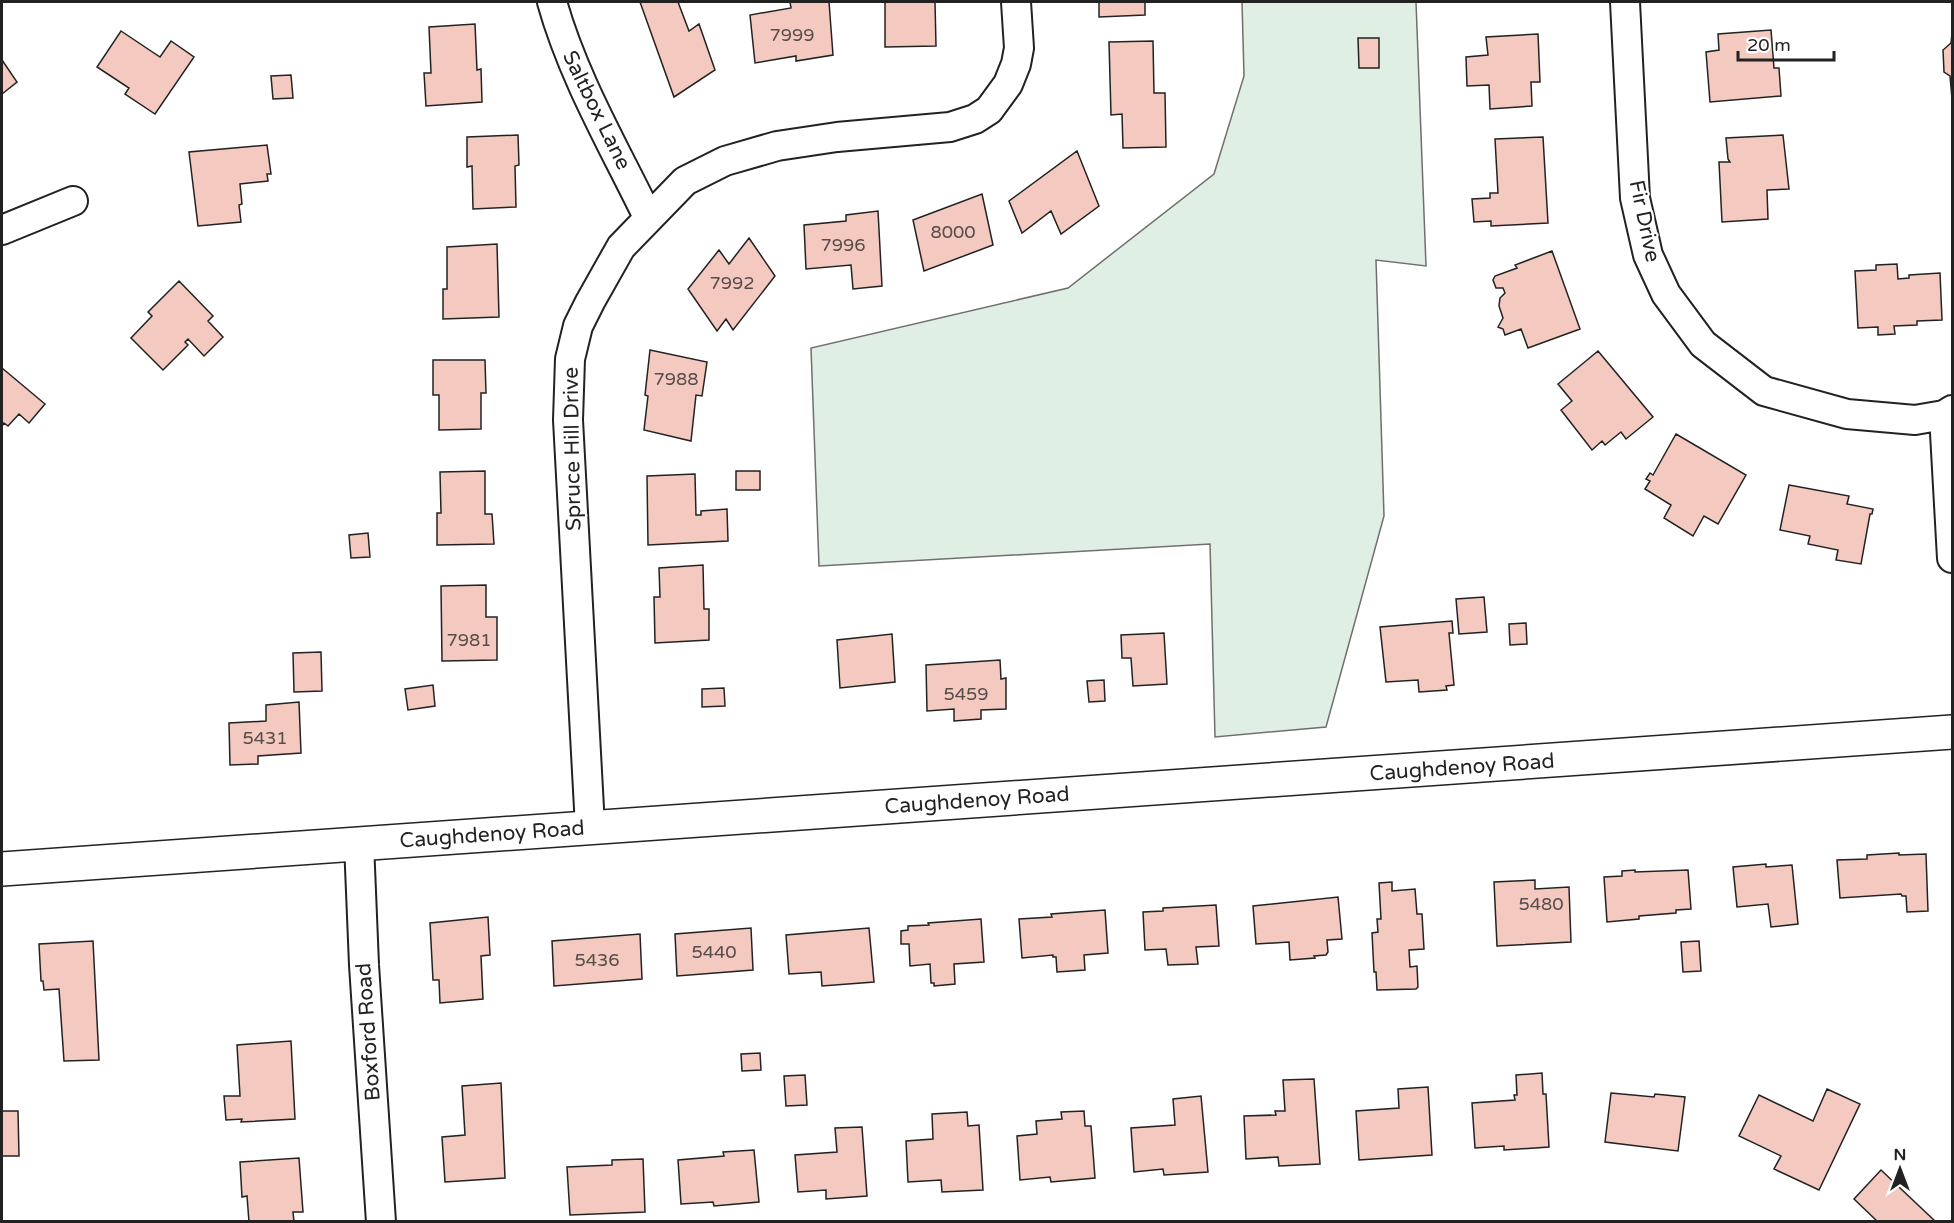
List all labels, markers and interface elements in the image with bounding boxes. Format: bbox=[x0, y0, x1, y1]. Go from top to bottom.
house number: 7999 bbox=[769, 24, 815, 46]
scale bar bbox=[1738, 24, 1834, 62]
text: 20 m bbox=[1747, 34, 1791, 56]
street label: Saltbox Lane bbox=[557, 47, 636, 174]
street label: Fir Drive bbox=[1624, 178, 1665, 264]
house number: 8000 bbox=[930, 221, 976, 243]
house number: 7996 bbox=[820, 234, 866, 256]
house number: 7992 bbox=[709, 272, 755, 294]
street label: Spruce Hill Drive bbox=[559, 367, 586, 531]
house number: 7988 bbox=[653, 368, 699, 390]
house number: 7981 bbox=[446, 629, 492, 651]
house number: 5459 bbox=[943, 683, 989, 705]
house number: 5431 bbox=[242, 727, 288, 749]
street label: Caughdenoy Road bbox=[1369, 749, 1555, 786]
street label: Caughdenoy Road bbox=[884, 782, 1070, 819]
street label: Caughdenoy Road bbox=[399, 816, 585, 853]
house number: 5480 bbox=[1518, 893, 1564, 915]
house number: 5440 bbox=[691, 941, 737, 963]
house number: 5436 bbox=[574, 949, 620, 971]
street label: Boxford Road bbox=[351, 962, 386, 1102]
north arrow bbox=[1870, 1139, 1930, 1199]
text: N bbox=[1894, 1145, 1906, 1165]

